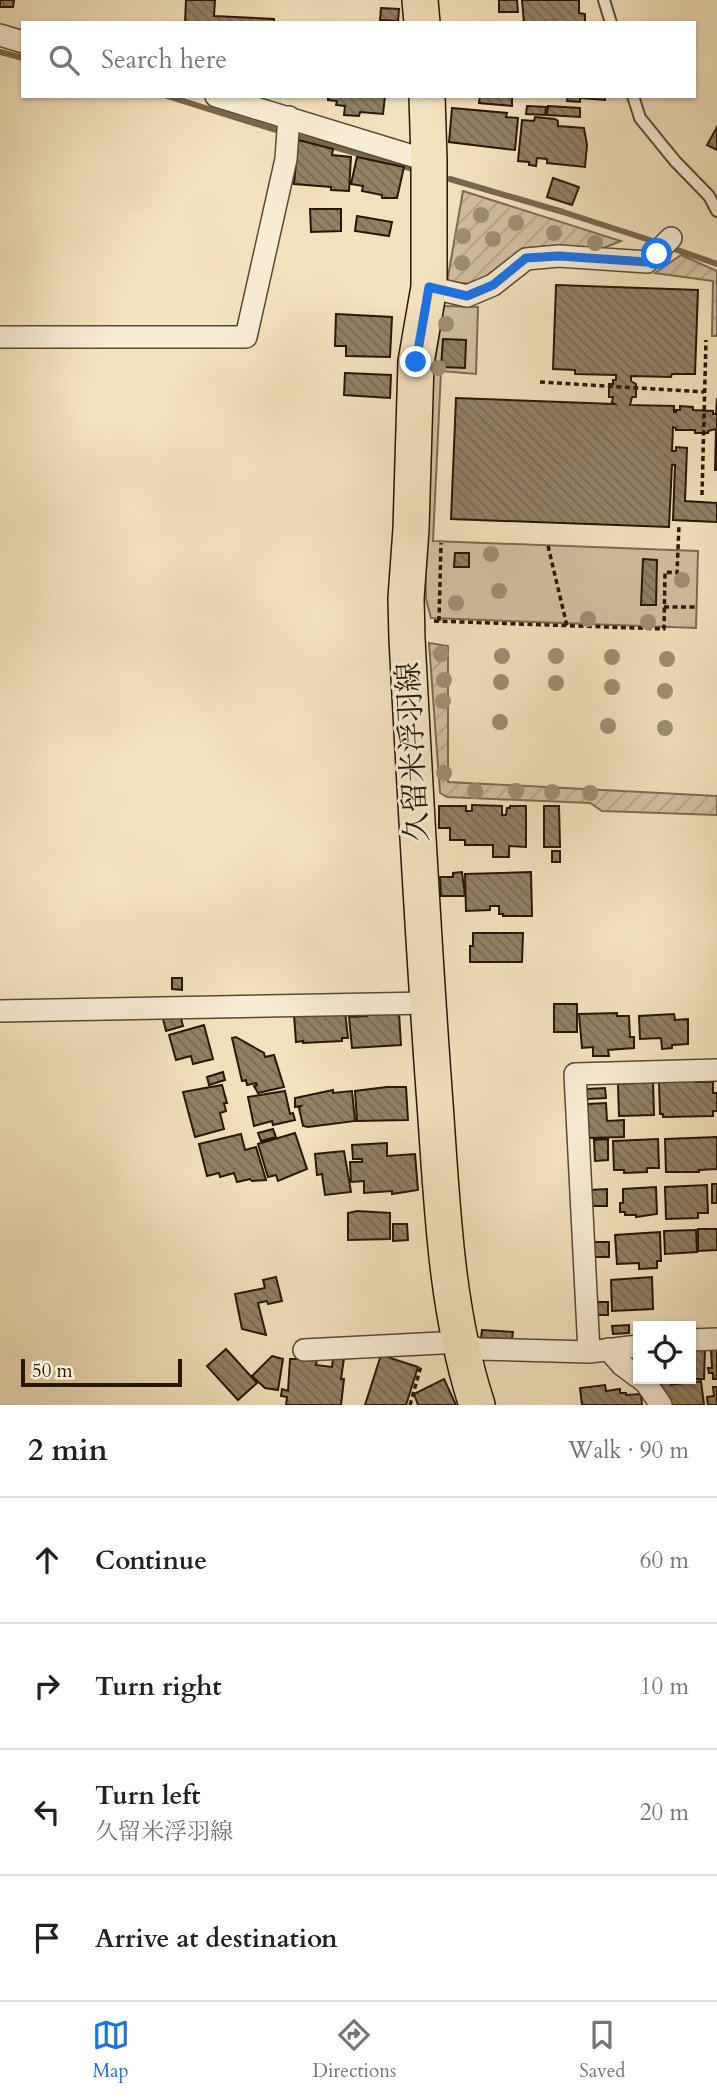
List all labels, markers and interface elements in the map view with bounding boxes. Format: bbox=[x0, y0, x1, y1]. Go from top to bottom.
search box bbox=[21, 21, 696, 98]
icon: search bbox=[45, 41, 83, 79]
text: Search here bbox=[101, 42, 227, 77]
route start bbox=[641, 238, 672, 269]
route end bbox=[400, 346, 431, 377]
street label: 久留米浮羽線 bbox=[388, 661, 438, 843]
map controls bbox=[633, 1321, 696, 1384]
button: locate bbox=[633, 1321, 696, 1384]
scale bar bbox=[21, 1356, 182, 1388]
text: 50 m bbox=[32, 1358, 73, 1384]
text: 2 min bbox=[28, 1430, 108, 1471]
text: Walk · 90 m bbox=[568, 1435, 689, 1466]
icon: ahead bbox=[28, 1541, 66, 1579]
text: Continue bbox=[95, 1543, 207, 1578]
text: 60 m bbox=[640, 1545, 689, 1576]
icon: right bbox=[28, 1667, 66, 1705]
text: Turn right bbox=[95, 1669, 222, 1704]
text: 10 m bbox=[640, 1671, 689, 1702]
text: Turn left bbox=[95, 1778, 200, 1813]
icon: left bbox=[28, 1793, 66, 1831]
text: 20 m bbox=[640, 1797, 689, 1828]
text: 久留米浮羽線 bbox=[95, 1816, 233, 1847]
icon: arrive bbox=[28, 1919, 66, 1957]
text: Arrive at destination bbox=[95, 1921, 338, 1956]
tab: Map bbox=[92, 2016, 130, 2084]
tab: Directions bbox=[313, 2016, 396, 2084]
tab: Saved bbox=[579, 2016, 625, 2084]

